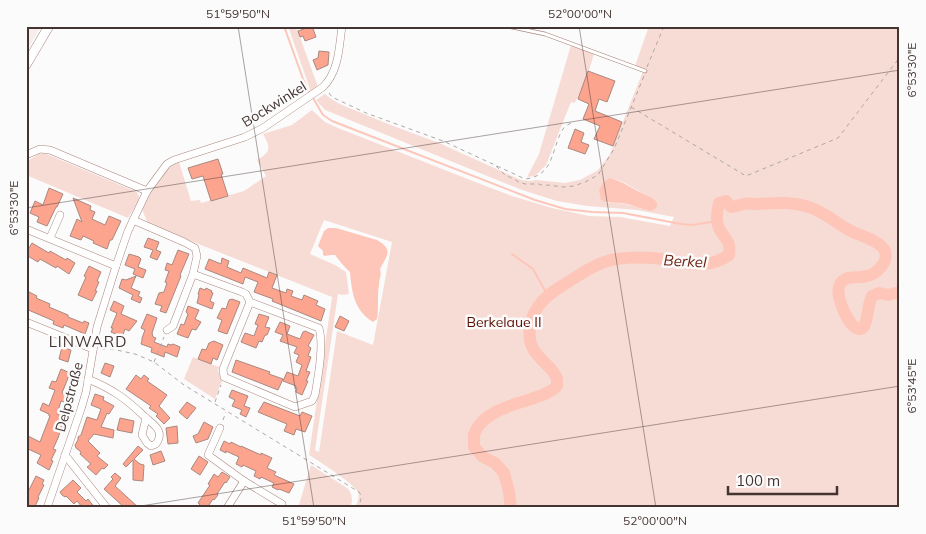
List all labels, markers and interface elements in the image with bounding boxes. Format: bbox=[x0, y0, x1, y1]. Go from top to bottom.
text: 51°59'50"N bbox=[206, 6, 270, 21]
text: 52°00'00"N bbox=[548, 6, 612, 21]
text: 6°53'30"E bbox=[904, 43, 919, 97]
street label: Bockwinkel bbox=[238, 77, 310, 131]
text: 6°53'30"E bbox=[6, 181, 21, 235]
water label: Berkel bbox=[663, 250, 707, 272]
park label: Berkelaue II bbox=[466, 313, 542, 331]
district label: LINWARD bbox=[49, 332, 127, 351]
text: 6°53'45"E bbox=[904, 359, 919, 413]
street label: Delpstraße bbox=[51, 360, 87, 434]
scale bar bbox=[728, 464, 837, 496]
text: 100 m bbox=[736, 471, 780, 490]
text: 51°59'50"N bbox=[282, 513, 346, 528]
text: 52°00'00"N bbox=[623, 513, 687, 528]

